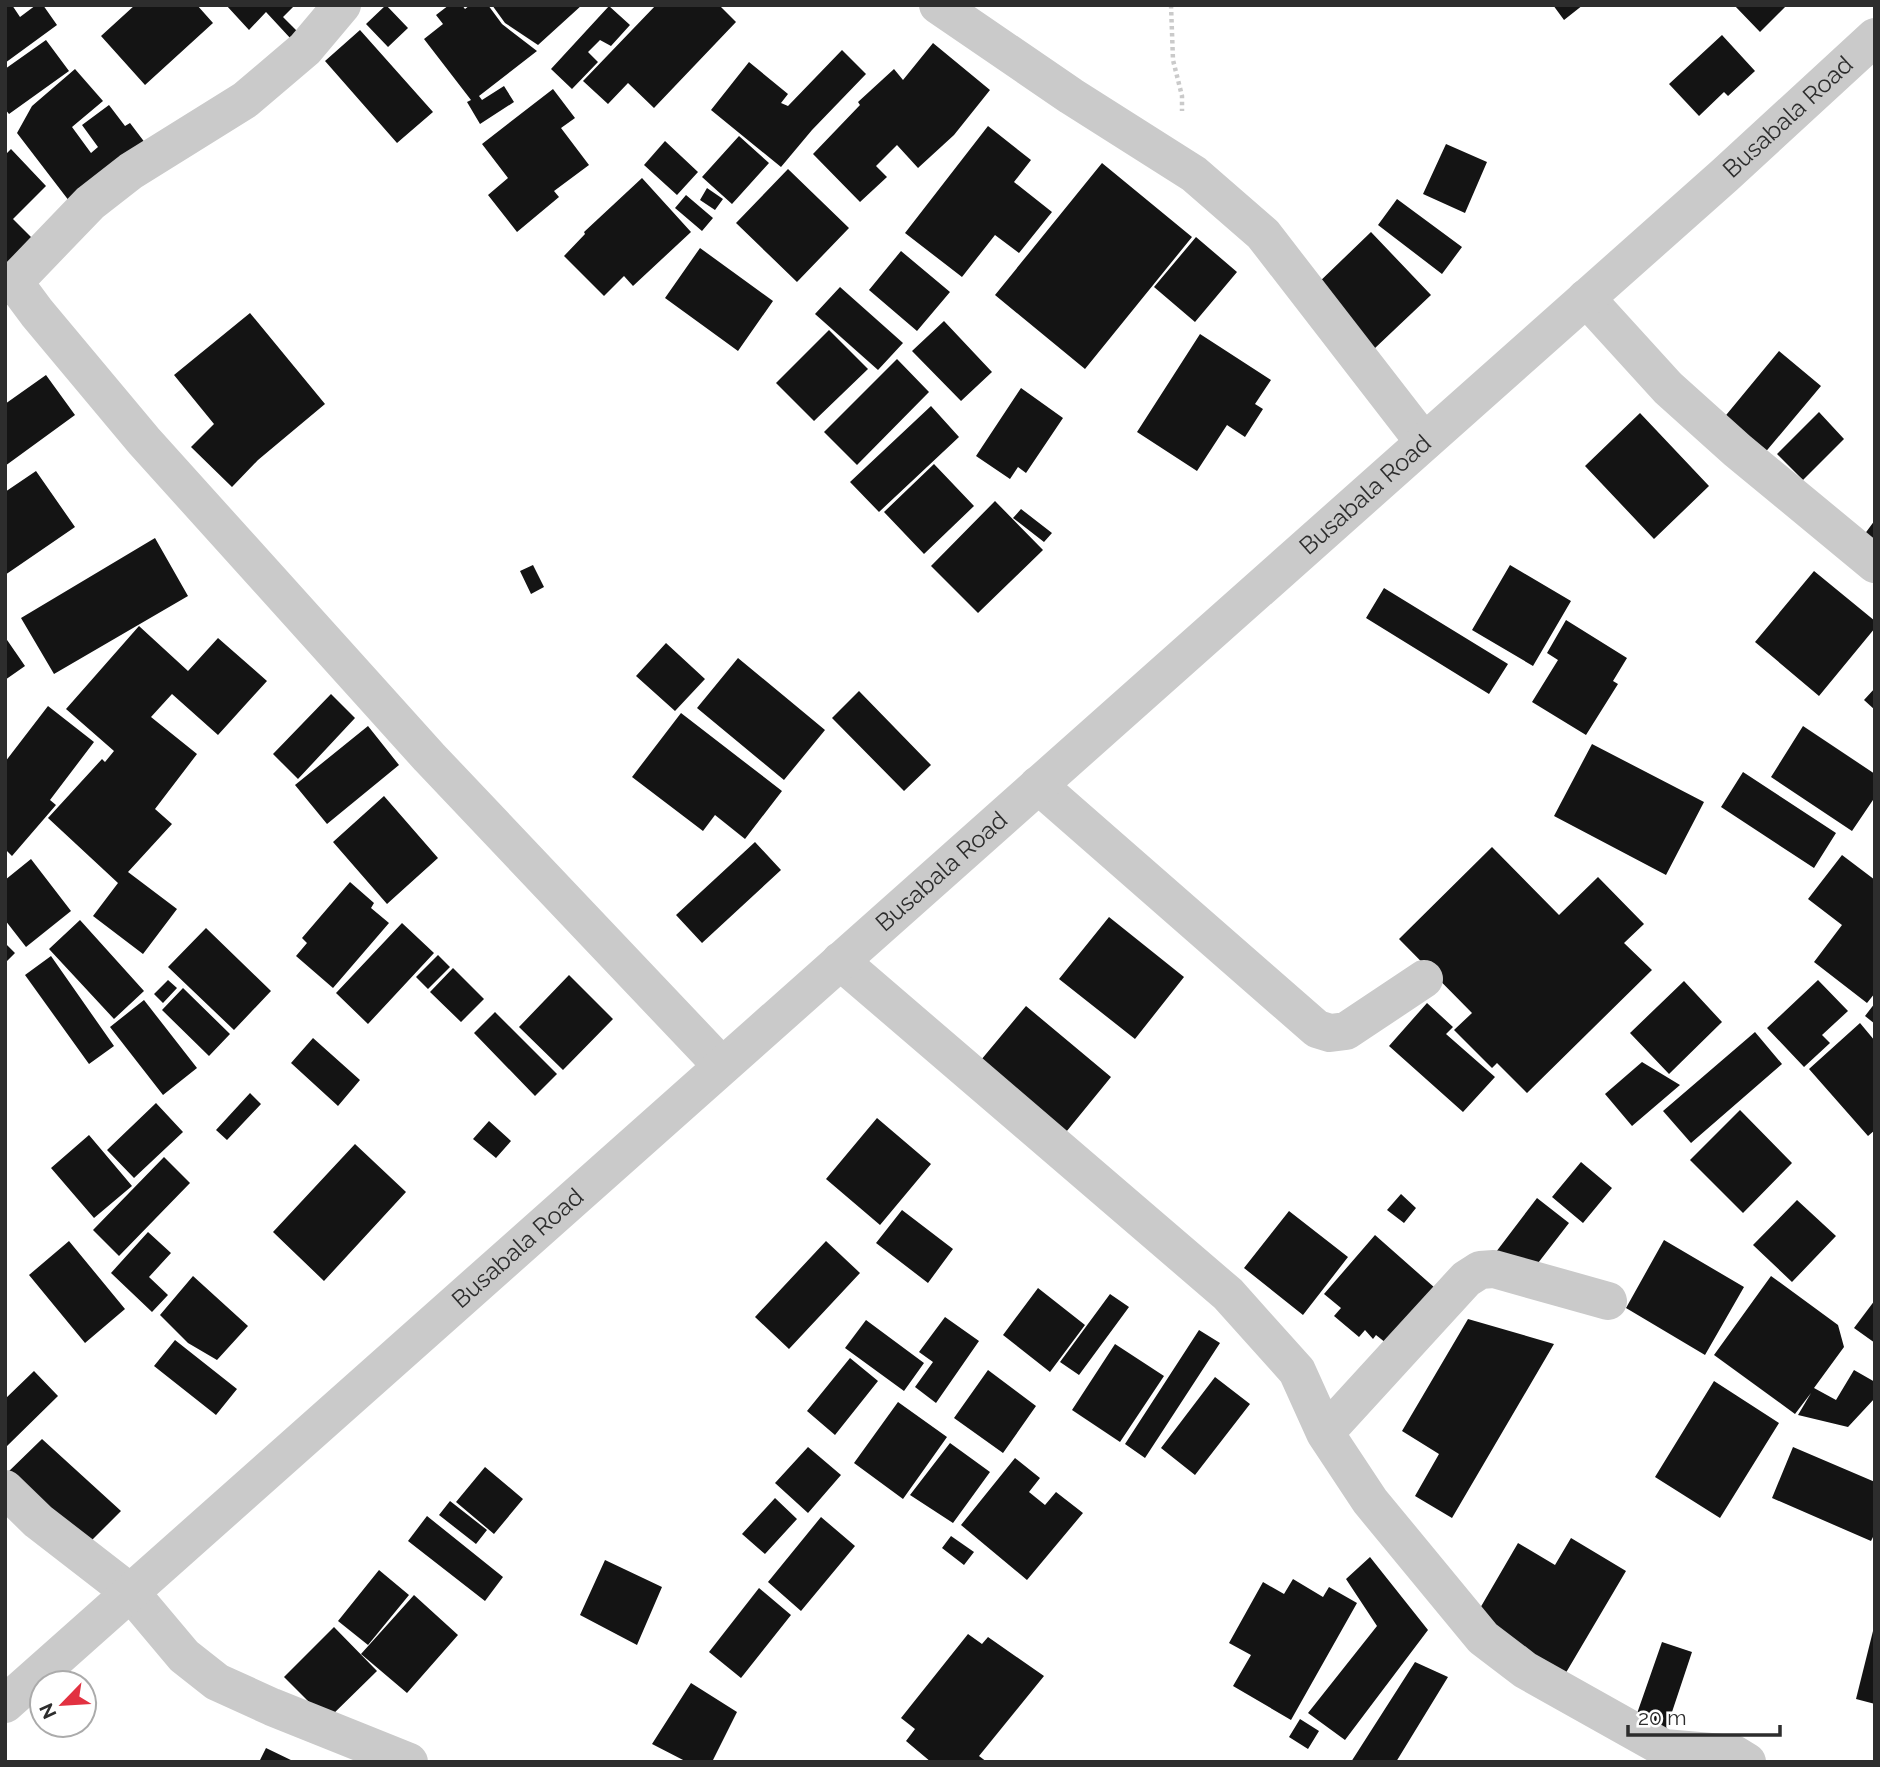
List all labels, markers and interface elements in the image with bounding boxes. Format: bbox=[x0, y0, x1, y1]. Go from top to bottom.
street label: Busabala Road bbox=[1717, 50, 1859, 184]
street label: Busabala Road bbox=[1293, 428, 1437, 560]
street label: Busabala Road bbox=[869, 805, 1013, 937]
street label: Busabala Road bbox=[446, 1182, 589, 1314]
north arrow bbox=[28, 1669, 98, 1739]
scale bar bbox=[1628, 1694, 1780, 1738]
text: N bbox=[35, 1700, 61, 1722]
text: 20 m bbox=[1638, 1705, 1686, 1730]

